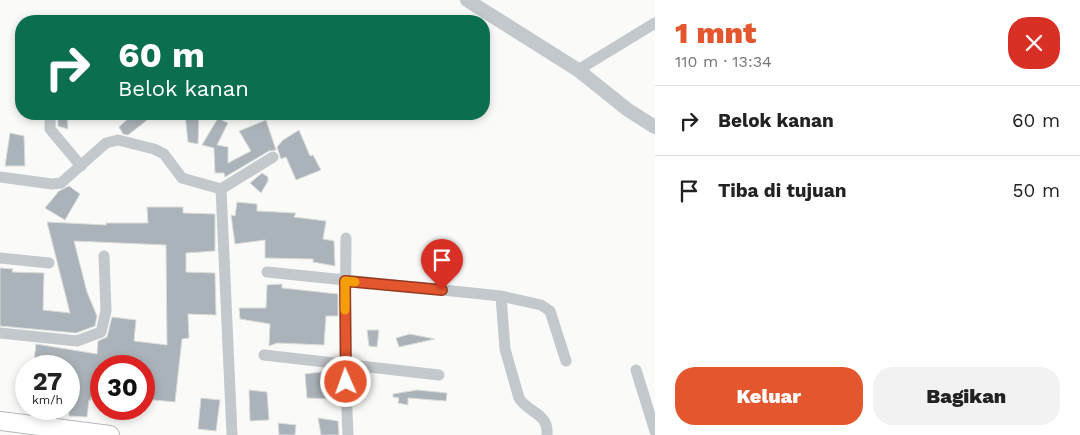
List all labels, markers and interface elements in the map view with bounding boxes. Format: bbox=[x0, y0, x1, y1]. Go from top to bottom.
text: 1 mnt bbox=[675, 15, 756, 50]
button: close bbox=[1008, 17, 1060, 69]
text: 60 m bbox=[118, 34, 205, 76]
icon: right bbox=[35, 35, 100, 100]
text: 110 m · 13:34 bbox=[675, 52, 772, 71]
text: Belok kanan bbox=[118, 76, 249, 101]
icon: right bbox=[675, 107, 703, 135]
text: Belok kanan bbox=[718, 109, 834, 132]
text: 60 m bbox=[1012, 109, 1060, 132]
icon: arrive bbox=[675, 177, 703, 205]
text: Tiba di tujuan bbox=[718, 179, 847, 202]
text: 50 m bbox=[1013, 179, 1060, 202]
pin bbox=[421, 239, 463, 290]
icon: arrive bbox=[428, 246, 456, 274]
speed limit sign: 30 bbox=[90, 355, 155, 420]
position arrow bbox=[319, 355, 371, 407]
text: 27 bbox=[33, 367, 62, 396]
button: Keluar bbox=[675, 367, 863, 425]
button: Bagikan bbox=[873, 367, 1060, 425]
text: km/h bbox=[32, 393, 63, 407]

